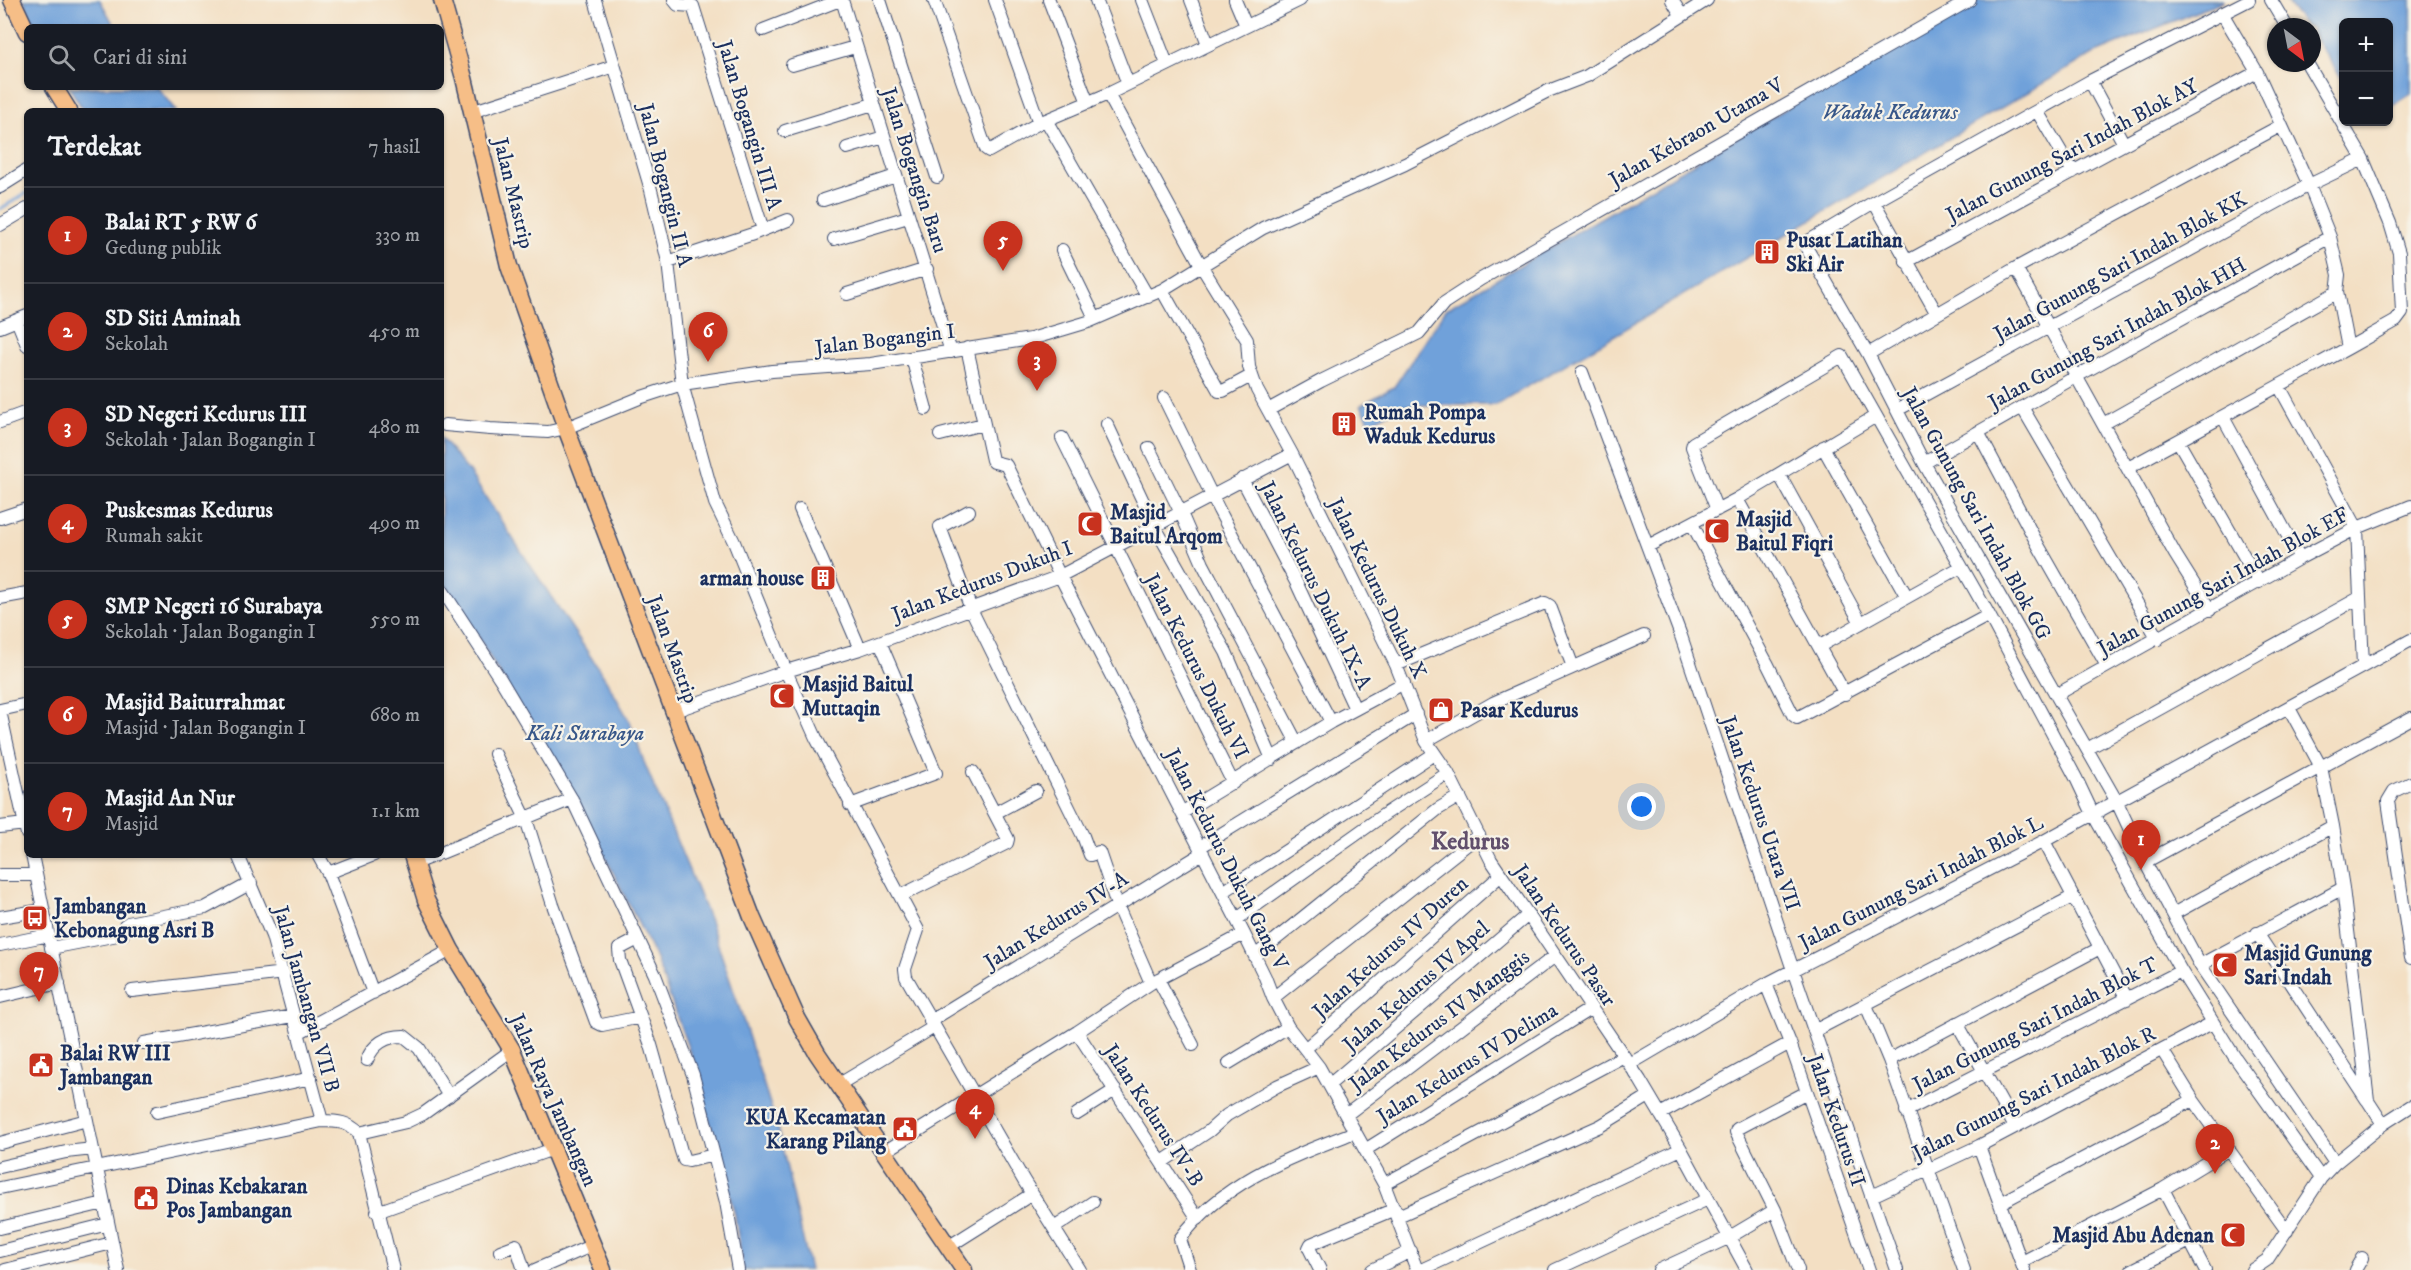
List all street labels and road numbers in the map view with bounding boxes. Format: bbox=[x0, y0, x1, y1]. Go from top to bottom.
street label: Jalan Bogangin III A bbox=[710, 35, 787, 214]
street label: Jalan Kebraon Utama V bbox=[1603, 72, 1789, 194]
street label: Jalan Gunung Sari Indah Blok AY bbox=[1940, 73, 2204, 229]
street label: Jalan Bogangin Baru bbox=[874, 82, 953, 256]
street label: Jalan Bogangin II A bbox=[632, 99, 698, 270]
street label: Jalan Mastrip bbox=[486, 133, 539, 251]
street label: Jalan Gunung Sari Indah Blok KK bbox=[1988, 186, 2252, 348]
street label: Jalan Gunung Sari Indah Blok HH bbox=[1982, 252, 2251, 417]
street label: Jalan Bogangin I bbox=[812, 319, 957, 362]
street label: Jalan Gunung Sari Indah Blok GG bbox=[1895, 381, 2057, 645]
street label: Jalan Kedurus Dukuh IX-A bbox=[1252, 475, 1377, 694]
street label: Jalan Kedurus Dukuh X bbox=[1321, 492, 1432, 683]
street label: Jalan Gunung Sari Indah Blok EF bbox=[2091, 502, 2354, 663]
street label: Jalan Kedurus Dukuh I bbox=[887, 536, 1076, 629]
street label: Jalan Kedurus Dukuh VI bbox=[1137, 568, 1254, 764]
street label: Jalan Mastrip bbox=[640, 590, 704, 707]
street label: Jalan Kedurus Utara VII bbox=[1714, 711, 1806, 914]
street label: Jalan Kedurus Dukuh Gang V bbox=[1158, 743, 1294, 975]
street label: Jalan Gunung Sari Indah Blok L bbox=[1793, 810, 2048, 957]
street label: Jalan Kedurus Pasar bbox=[1506, 858, 1621, 1012]
street label: Jalan Kedurus IV-A bbox=[978, 866, 1134, 977]
street label: Jalan Kedurus IV Duren bbox=[1306, 871, 1474, 1026]
street label: Jalan Jambangan VII B bbox=[266, 901, 345, 1096]
street label: Jalan Kedurus IV Apel bbox=[1336, 915, 1496, 1059]
street label: Jalan Kedurus IV Manggis bbox=[1343, 944, 1535, 1098]
street label: Jalan Gunung Sari Indah Blok T bbox=[1907, 952, 2162, 1099]
street label: Jalan Kedurus IV Delima bbox=[1371, 998, 1563, 1131]
street label: Jalan Raya Jambangan bbox=[503, 1008, 603, 1191]
street label: Jalan Gunung Sari Indah Blok R bbox=[1907, 1021, 2161, 1168]
street label: Jalan Kedurus IV-B bbox=[1096, 1038, 1209, 1192]
street label: Jalan Kedurus II bbox=[1801, 1049, 1871, 1190]

